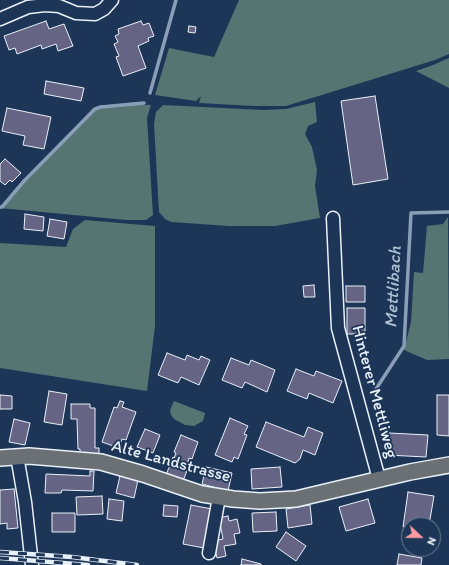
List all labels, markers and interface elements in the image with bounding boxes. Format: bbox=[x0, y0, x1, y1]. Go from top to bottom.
water label: Mettlibach bbox=[381, 245, 407, 329]
street label: Hinterer Mettliweg bbox=[346, 323, 402, 461]
street label: Alte Landstrasse bbox=[109, 436, 233, 488]
north arrow bbox=[401, 517, 441, 557]
text: N bbox=[424, 535, 439, 547]

